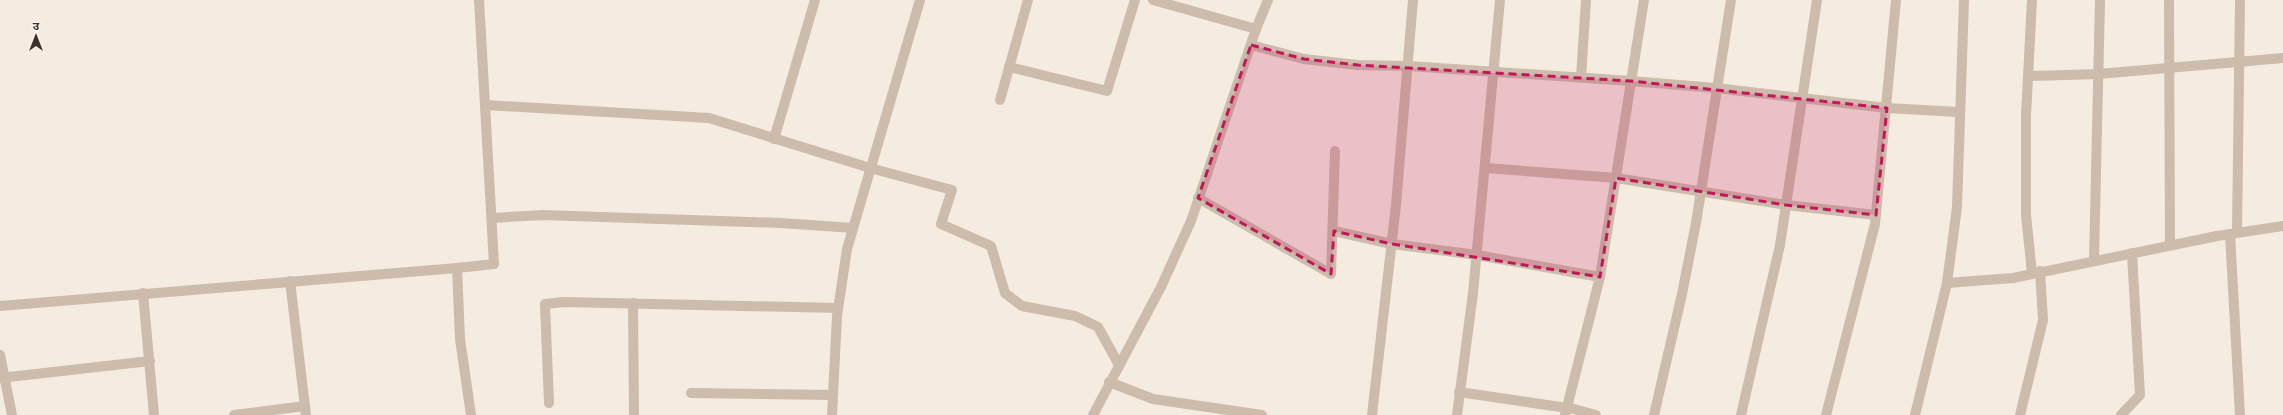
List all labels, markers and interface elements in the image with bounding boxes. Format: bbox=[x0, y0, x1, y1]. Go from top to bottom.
north arrow bbox=[16, 16, 56, 56]
text: उ bbox=[33, 19, 40, 33]

